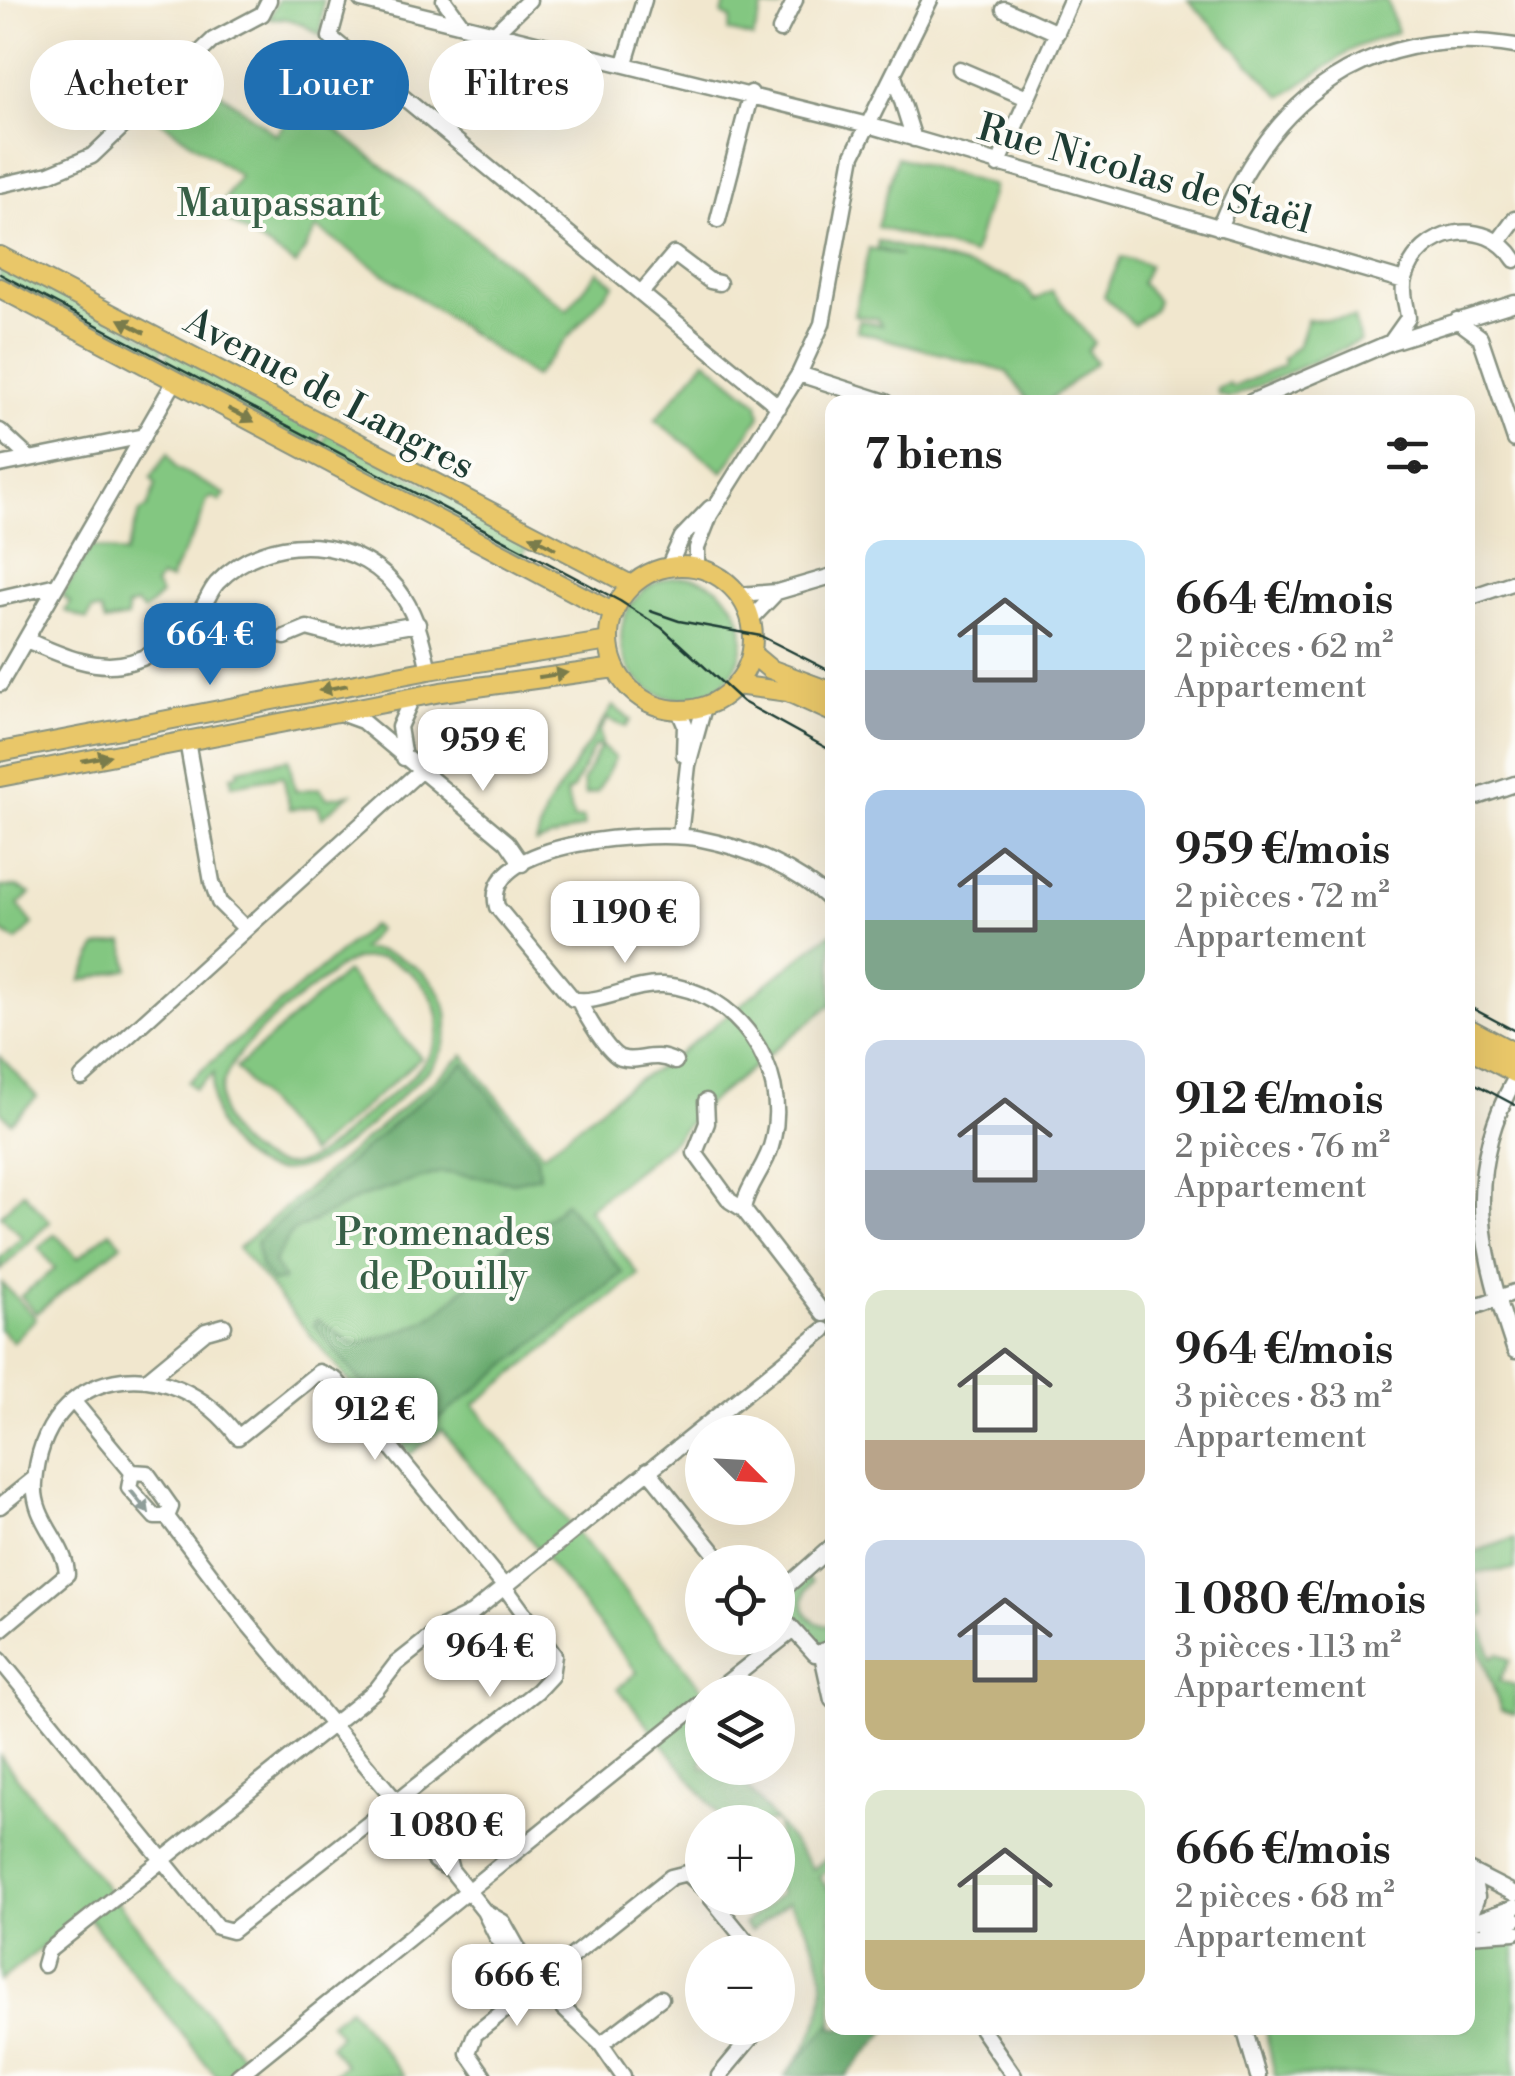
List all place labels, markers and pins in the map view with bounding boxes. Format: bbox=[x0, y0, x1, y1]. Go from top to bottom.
pin: 664 € bbox=[140, 603, 280, 688]
pin: 959 € bbox=[413, 709, 553, 794]
pin: 1 190 € bbox=[533, 881, 717, 966]
pin: 912 € bbox=[305, 1378, 445, 1463]
pin: 964 € bbox=[420, 1615, 560, 1700]
pin: 1 080 € bbox=[355, 1794, 539, 1879]
pin: 666 € bbox=[447, 1944, 587, 2029]

